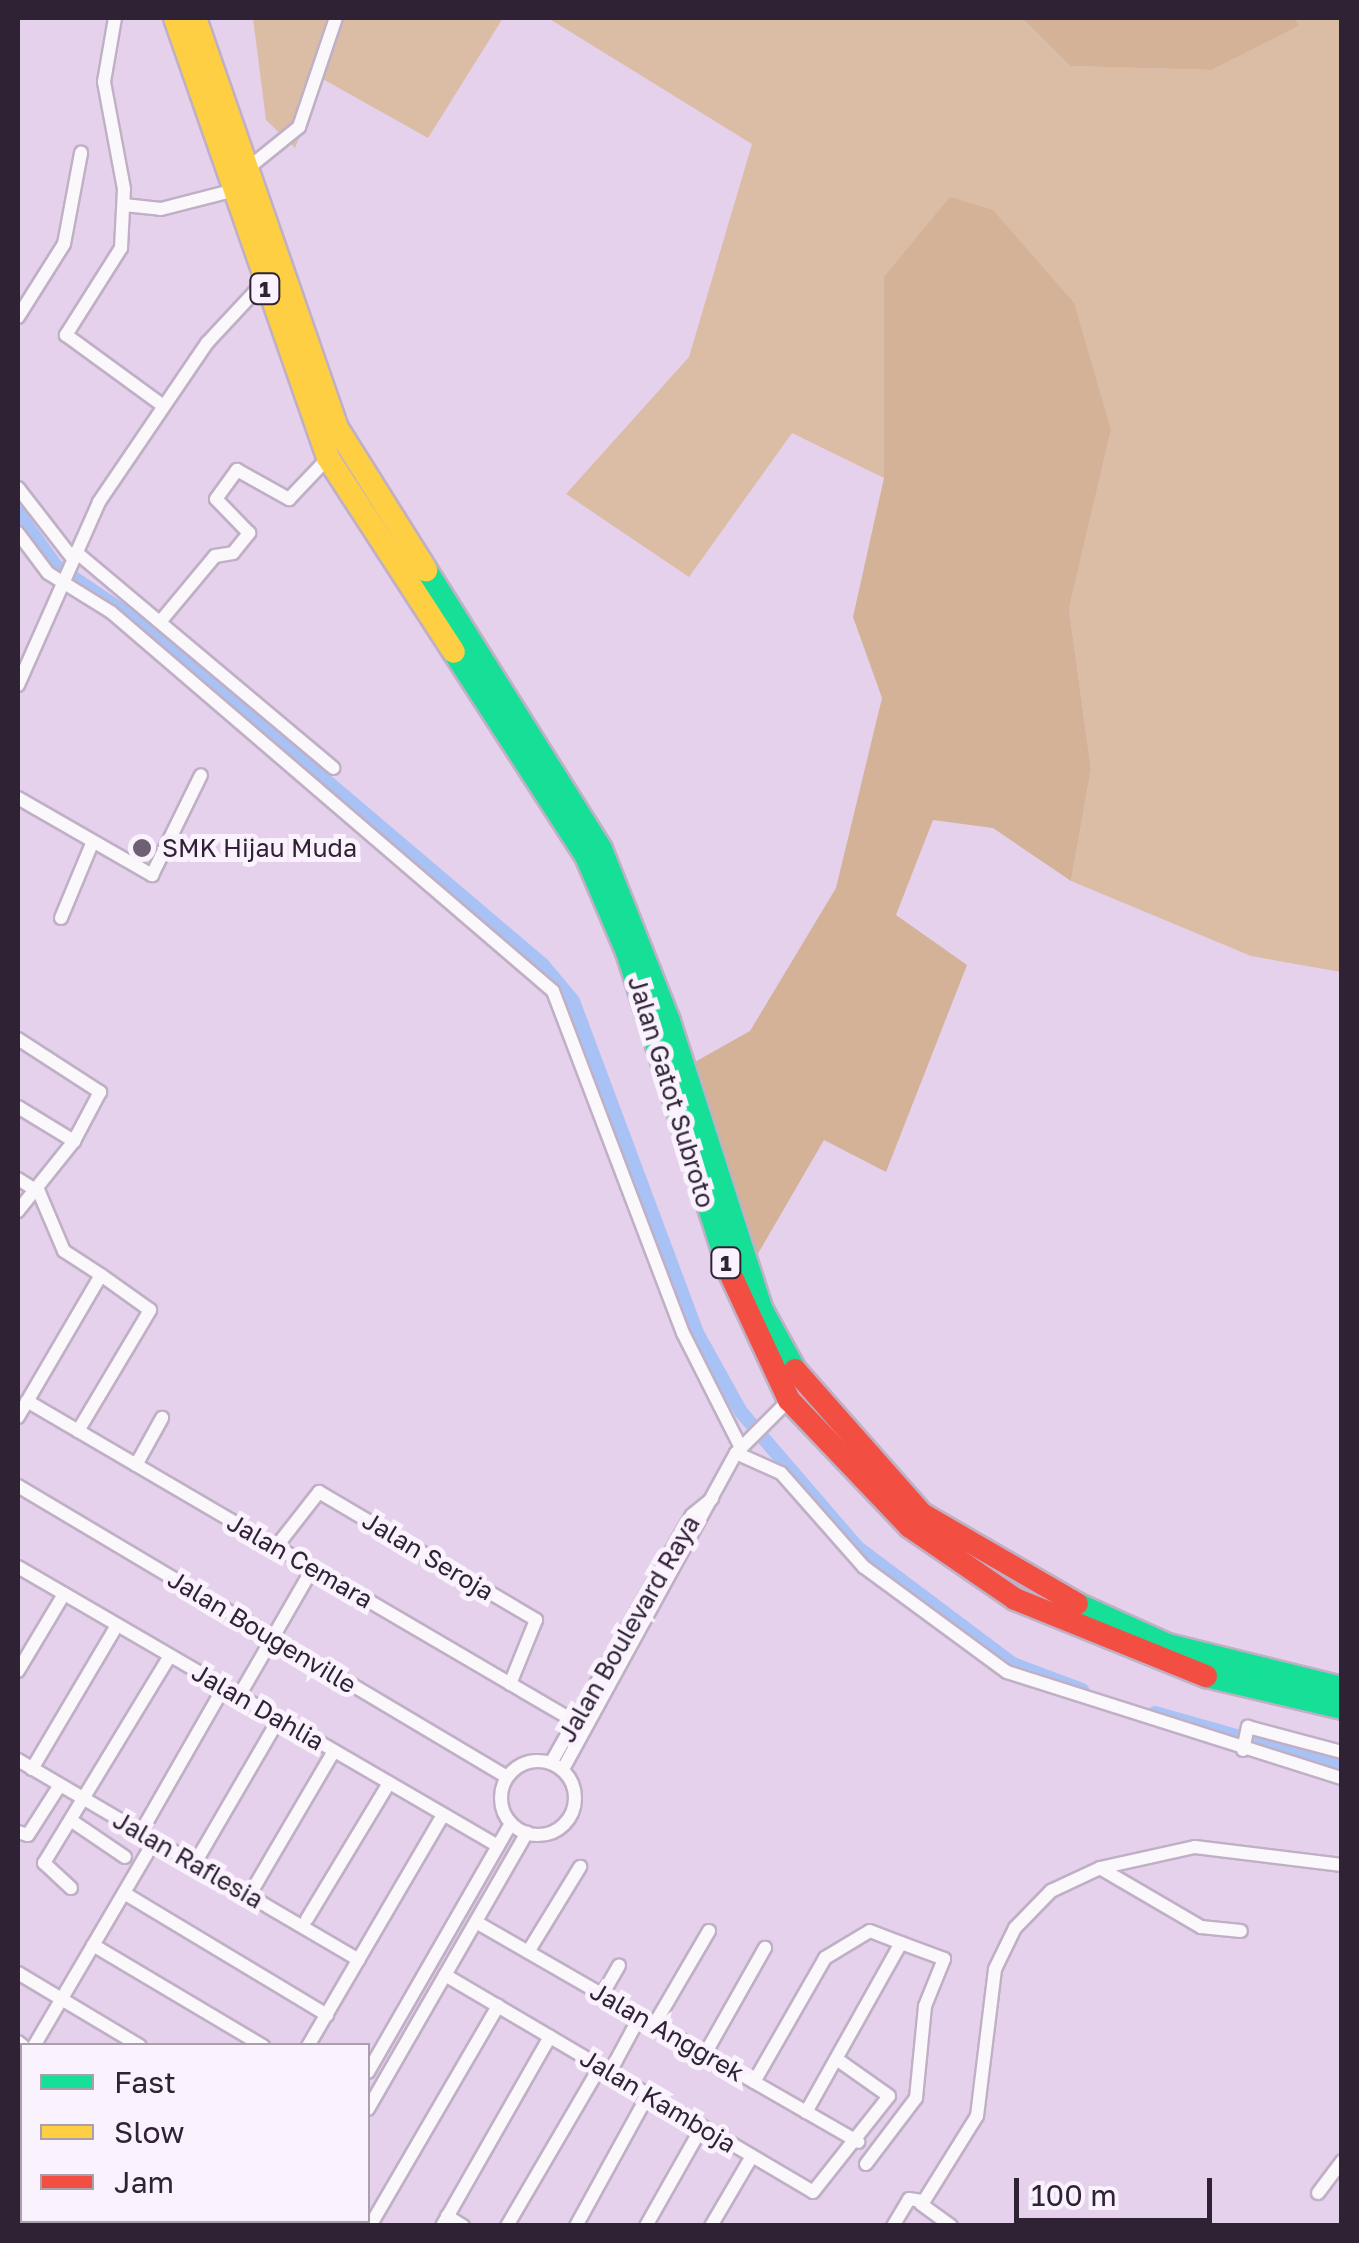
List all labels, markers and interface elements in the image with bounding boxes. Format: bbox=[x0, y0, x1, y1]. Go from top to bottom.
road number: 1 bbox=[248, 272, 282, 306]
place label: SMK Hijau Muda bbox=[162, 833, 357, 863]
marker: SMK Hijau Muda bbox=[131, 837, 153, 859]
street label: Jalan Gatot Subroto bbox=[621, 973, 721, 1211]
road number: 1 bbox=[708, 1246, 744, 1280]
street label: Jalan Seroja bbox=[357, 1505, 499, 1607]
street label: Jalan Cemara bbox=[222, 1507, 378, 1615]
street label: Jalan Boulevard Raya bbox=[552, 1510, 706, 1748]
street label: Jalan Bougenville bbox=[162, 1564, 362, 1700]
street label: Jalan Dahlia bbox=[187, 1657, 329, 1757]
street label: Jalan Raflesia bbox=[108, 1805, 268, 1915]
street label: Jalan Anggrek bbox=[585, 1976, 749, 2088]
legend bbox=[20, 2043, 370, 2223]
street label: Jalan Kamboja bbox=[575, 2043, 741, 2159]
text: Fast bbox=[114, 2064, 176, 2100]
text: Slow bbox=[114, 2114, 185, 2150]
scale bar bbox=[1019, 2158, 1216, 2220]
text: Jam bbox=[114, 2164, 174, 2200]
text: 100 m bbox=[1031, 2177, 1117, 2213]

